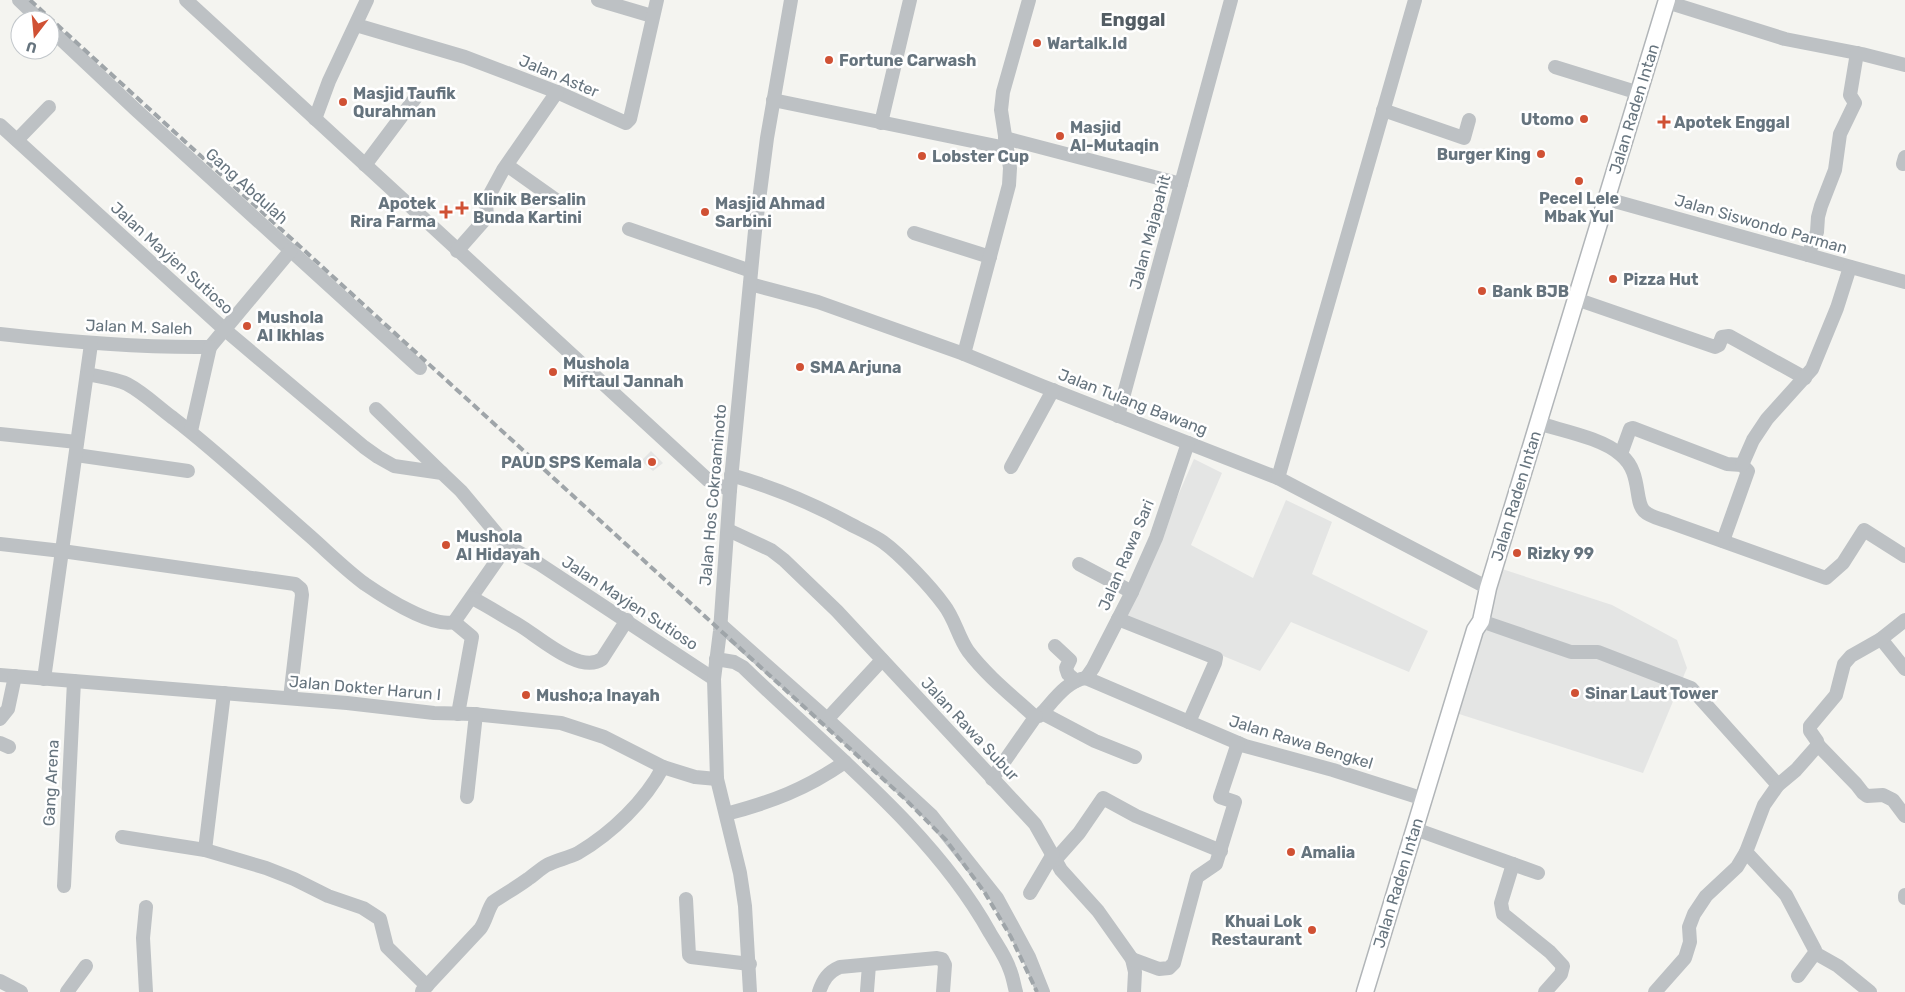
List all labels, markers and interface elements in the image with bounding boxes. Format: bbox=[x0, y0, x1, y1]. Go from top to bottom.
district label: Enggal bbox=[1100, 8, 1166, 31]
north arrow bbox=[10, 10, 60, 60]
place label: Wartalk.Id bbox=[1047, 34, 1127, 53]
text: U bbox=[24, 37, 39, 57]
marker: Wartalk.Id bbox=[1031, 37, 1043, 49]
street label: Jalan Raden Intan bbox=[1605, 41, 1663, 177]
street label: Jalan Aster bbox=[516, 51, 602, 101]
place label: Fortune Carwash bbox=[839, 51, 976, 70]
marker: Fortune Carwash bbox=[823, 54, 835, 66]
place label: Masjid Taufik Qurahman bbox=[353, 84, 456, 121]
marker: Masjid Taufik Qurahman bbox=[337, 96, 349, 108]
place label: Utomo bbox=[1521, 110, 1574, 129]
marker: Utomo bbox=[1578, 113, 1590, 125]
place label: Apotek Enggal bbox=[1674, 113, 1790, 132]
marker: Apotek Enggal bbox=[1658, 116, 1670, 128]
place label: Masjid Al-Mutaqin bbox=[1070, 118, 1159, 155]
marker: Masjid Al-Mutaqin bbox=[1054, 130, 1066, 142]
street label: Gang Abdulah bbox=[202, 144, 292, 228]
place label: Burger King bbox=[1437, 145, 1531, 164]
place label: Lobster Cup bbox=[932, 147, 1029, 166]
marker: Burger King bbox=[1535, 148, 1547, 160]
marker: Lobster Cup bbox=[916, 150, 928, 162]
street label: Jalan Majapahit bbox=[1126, 173, 1174, 291]
marker: Pecel Lele Mbak Yul bbox=[1573, 175, 1585, 187]
place label: Pecel Lele Mbak Yul bbox=[1539, 189, 1619, 226]
place label: Klinik Bersalin Bunda Kartini bbox=[473, 190, 586, 227]
street label: Jalan Siswondo Parman bbox=[1672, 190, 1850, 258]
place label: Apotek Rira Farma bbox=[350, 194, 437, 231]
place label: Masjid Ahmad Sarbini bbox=[715, 194, 825, 231]
street label: Jalan Mayjen Sutioso bbox=[107, 198, 237, 318]
marker: Klinik Bersalin Bunda Kartini bbox=[455, 201, 469, 215]
marker: Apotek Rira Farma bbox=[440, 206, 452, 218]
marker: Masjid Ahmad Sarbini bbox=[699, 206, 711, 218]
place label: Pizza Hut bbox=[1623, 270, 1699, 289]
marker: Pizza Hut bbox=[1607, 273, 1619, 285]
place label: Bank BJB bbox=[1492, 282, 1569, 301]
marker: Bank BJB bbox=[1476, 285, 1488, 297]
place label: Mushola Al Ikhlas bbox=[257, 308, 324, 345]
street label: Jalan M. Saleh bbox=[85, 316, 193, 338]
marker: Mushola Al Ikhlas bbox=[241, 320, 253, 332]
place label: Mushola Miftaul Jannah bbox=[563, 354, 684, 391]
place label: SMA Arjuna bbox=[810, 358, 901, 377]
marker: SMA Arjuna bbox=[794, 361, 806, 373]
street label: Jalan Tulang Bawang bbox=[1056, 365, 1210, 439]
marker: Mushola Miftaul Jannah bbox=[547, 366, 559, 378]
street label: Jalan Hos Cokroaminoto bbox=[696, 403, 730, 587]
street label: Jalan Raden Intan bbox=[1487, 428, 1545, 564]
place label: PAUD SPS Kemala bbox=[501, 453, 642, 472]
marker: PAUD SPS Kemala bbox=[646, 456, 658, 468]
street label: Jalan Rawa Sari bbox=[1094, 497, 1158, 613]
place label: Mushola Al Hidayah bbox=[456, 527, 540, 564]
marker: Mushola Al Hidayah bbox=[440, 539, 452, 551]
place label: Rizky 99 bbox=[1527, 544, 1594, 563]
marker: Rizky 99 bbox=[1511, 547, 1523, 559]
street label: Jalan Mayjen Sutioso bbox=[558, 552, 702, 654]
street label: Jalan Dokter Harun I bbox=[288, 672, 442, 704]
street label: Jalan Rawa Subur bbox=[917, 673, 1023, 785]
place label: Sinar Laut Tower bbox=[1585, 684, 1719, 703]
place label: Musho;a Inayah bbox=[536, 686, 660, 705]
marker: Sinar Laut Tower bbox=[1569, 687, 1581, 699]
marker: Musho;a Inayah bbox=[520, 689, 532, 701]
street label: Jalan Rawa Bengkel bbox=[1227, 711, 1375, 773]
street label: Gang Arena bbox=[39, 739, 63, 827]
street label: Jalan Raden Intan bbox=[1369, 815, 1427, 951]
place label: Amalia bbox=[1301, 843, 1355, 862]
marker: Amalia bbox=[1285, 846, 1297, 858]
place label: Khuai Lok Restaurant bbox=[1211, 912, 1303, 949]
marker: Khuai Lok Restaurant bbox=[1306, 924, 1318, 936]

